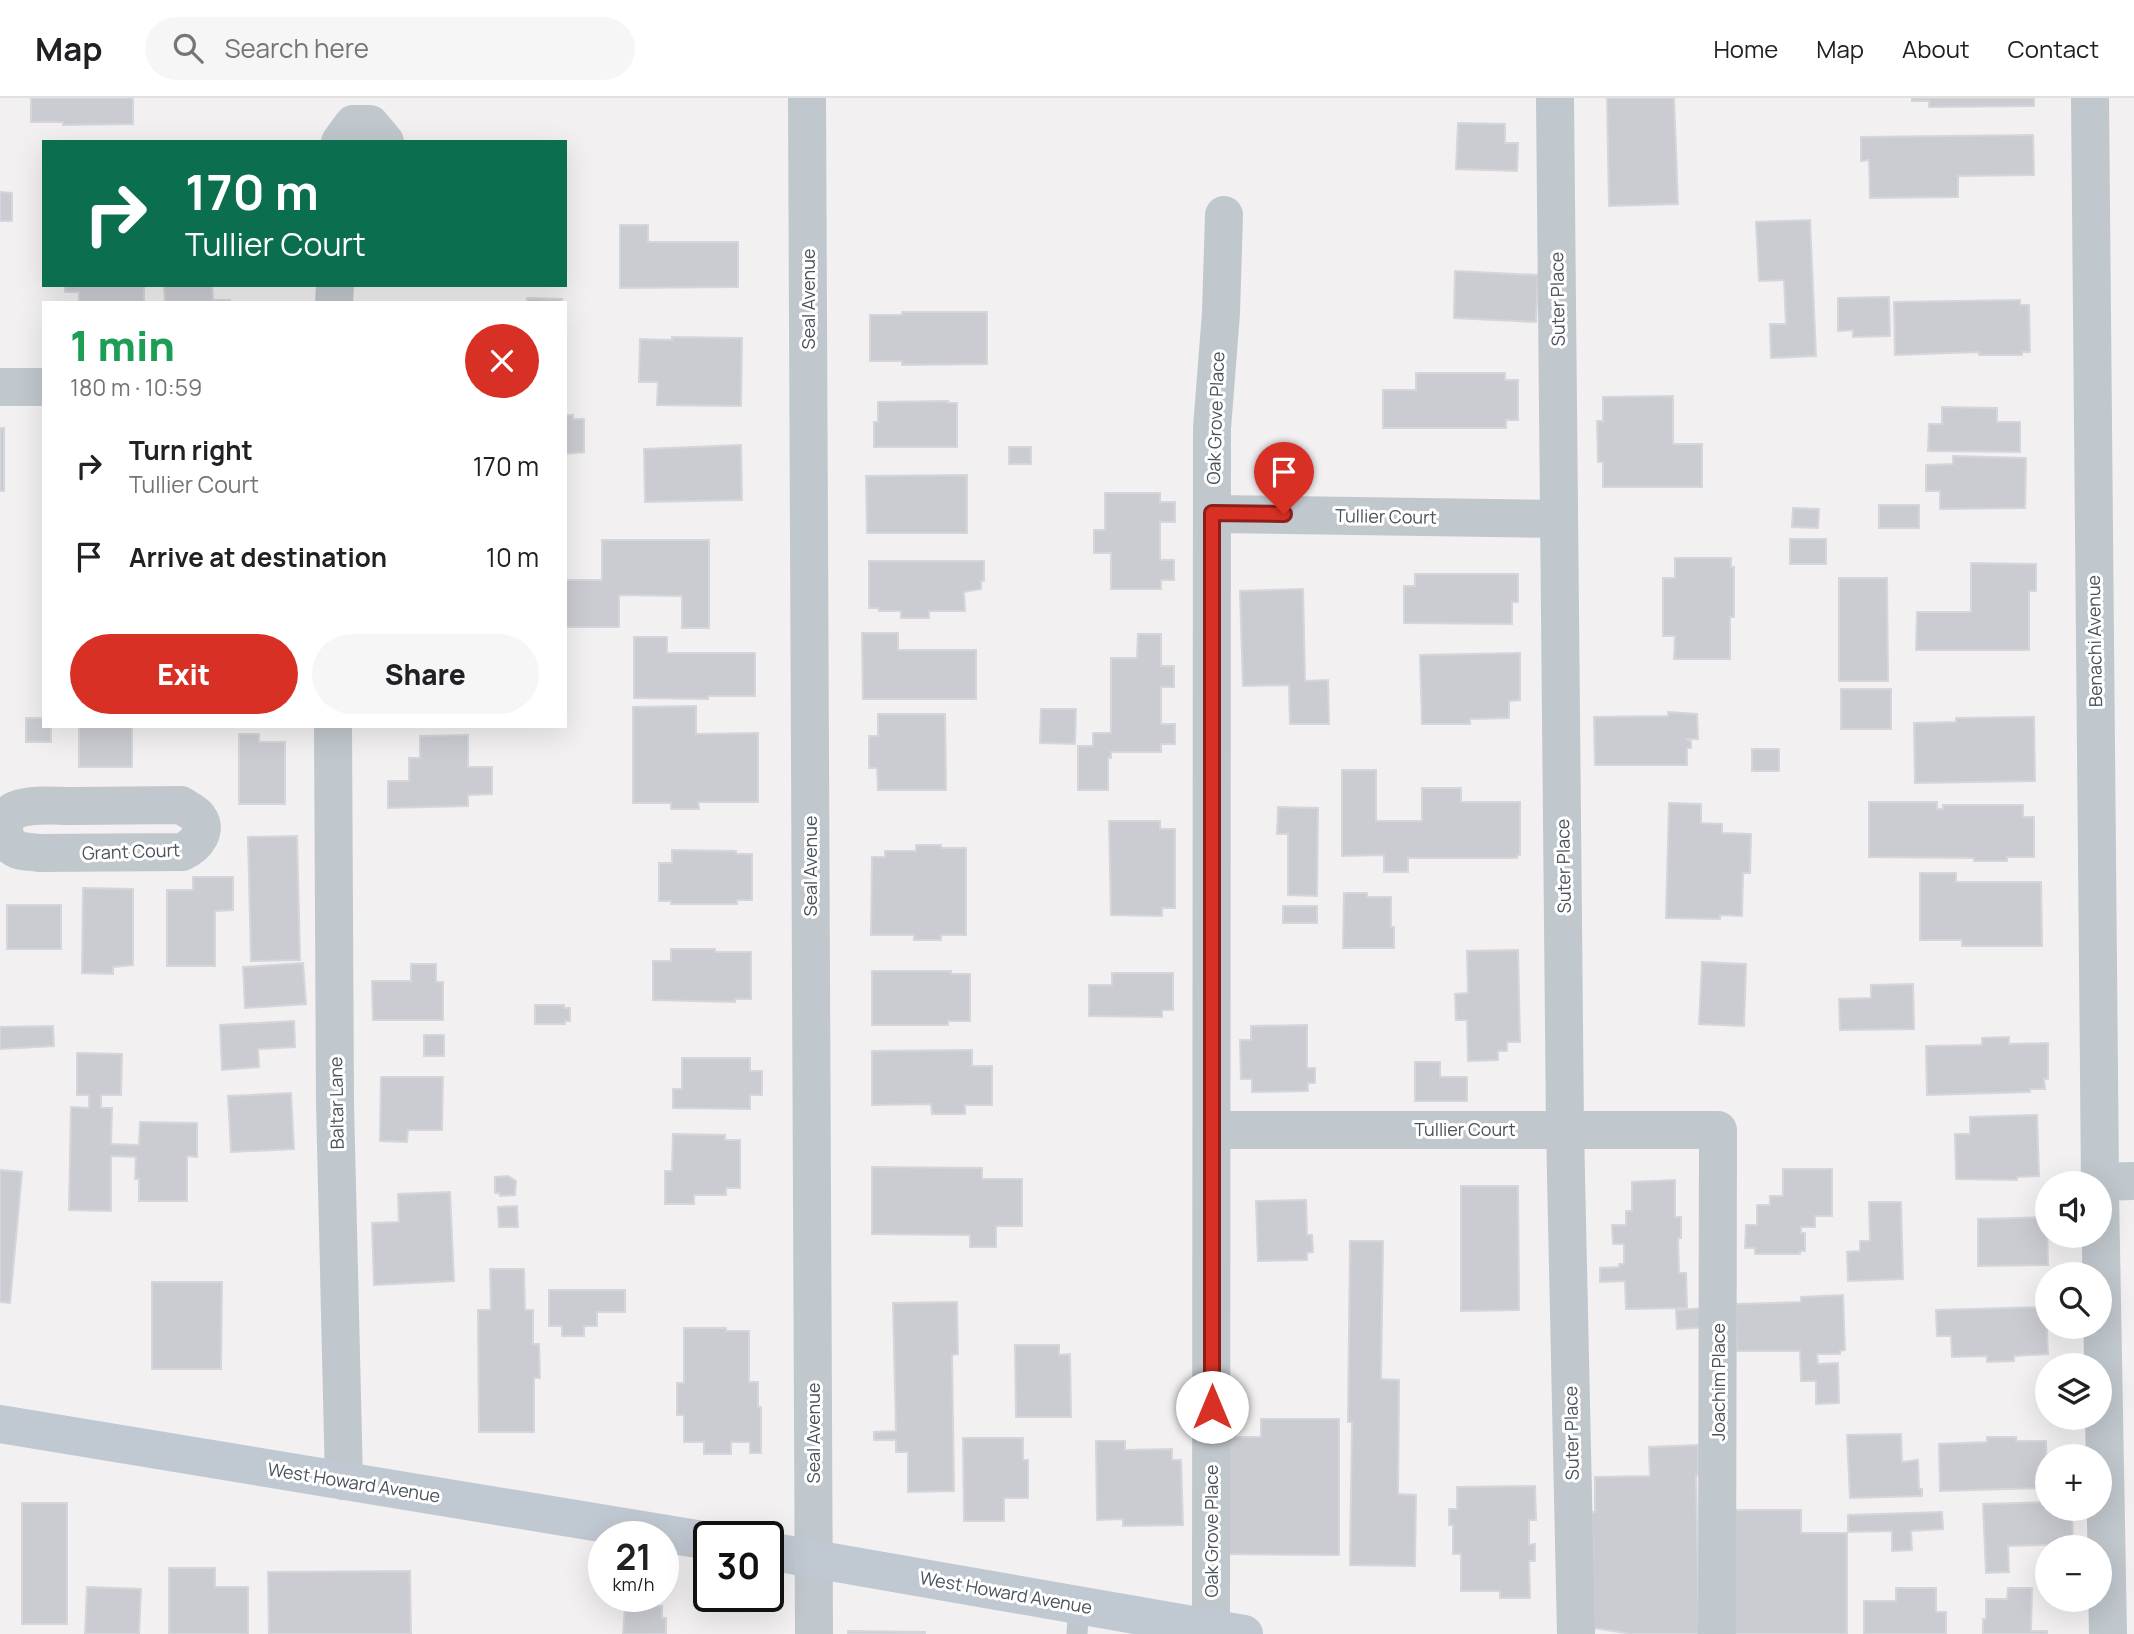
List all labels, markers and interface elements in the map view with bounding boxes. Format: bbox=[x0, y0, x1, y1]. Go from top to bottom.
search box bbox=[145, 17, 635, 80]
text: Map bbox=[35, 26, 103, 71]
icon: search bbox=[169, 29, 207, 67]
text: Search here bbox=[225, 30, 369, 66]
text: Home bbox=[1713, 32, 1778, 65]
text: Map bbox=[1816, 32, 1864, 65]
text: About bbox=[1902, 32, 1970, 65]
text: Contact bbox=[2008, 32, 2099, 65]
text: 170 m bbox=[185, 158, 319, 225]
icon: right bbox=[70, 168, 161, 259]
text: Tullier Court bbox=[185, 222, 366, 266]
street label: Seal Avenue bbox=[796, 249, 820, 349]
street label: Suter Place bbox=[1544, 252, 1570, 346]
text: 1 min bbox=[70, 316, 175, 374]
button: close bbox=[465, 324, 539, 398]
street label: Oak Grove Place bbox=[1201, 351, 1229, 485]
text: 180 m · 10:59 bbox=[70, 371, 202, 403]
text: Turn right bbox=[129, 432, 253, 468]
pin bbox=[1254, 442, 1314, 514]
icon: right bbox=[70, 447, 108, 485]
text: 170 m bbox=[473, 448, 539, 484]
icon: arrive bbox=[1265, 453, 1303, 491]
text: Tullier Court bbox=[129, 468, 259, 500]
street label: Tullier Court bbox=[1335, 503, 1437, 529]
icon: arrive bbox=[70, 538, 108, 576]
text: Arrive at destination bbox=[129, 539, 387, 575]
text: 10 m bbox=[486, 539, 539, 575]
street label: Benachi Avenue bbox=[2081, 575, 2107, 707]
button: Exit bbox=[70, 634, 298, 714]
button: Share bbox=[312, 634, 539, 714]
street label: Seal Avenue bbox=[798, 816, 822, 916]
street label: Suter Place bbox=[1550, 819, 1576, 913]
street label: Grant Court bbox=[81, 837, 181, 865]
street label: Baltar Lane bbox=[323, 1056, 349, 1150]
street label: Tullier Court bbox=[1414, 1117, 1516, 1141]
map controls bbox=[2035, 1171, 2112, 1612]
button: sound bbox=[2035, 1171, 2112, 1248]
button: search bbox=[2035, 1262, 2112, 1339]
street label: Joachim Place bbox=[1706, 1323, 1730, 1441]
button: layers bbox=[2035, 1353, 2112, 1430]
position arrow bbox=[1175, 1370, 1249, 1444]
street label: Seal Avenue bbox=[801, 1383, 825, 1483]
street label: Suter Place bbox=[1558, 1386, 1584, 1480]
button: + bbox=[2035, 1444, 2112, 1521]
street label: West Howard Avenue bbox=[266, 1456, 442, 1508]
street label: Oak Grove Place bbox=[1199, 1464, 1223, 1598]
speed limit sign: 30 bbox=[693, 1521, 784, 1612]
text: 21 bbox=[615, 1533, 652, 1581]
button: − bbox=[2035, 1535, 2112, 1612]
street label: West Howard Avenue bbox=[918, 1565, 1094, 1619]
text: km/h bbox=[613, 1572, 654, 1596]

